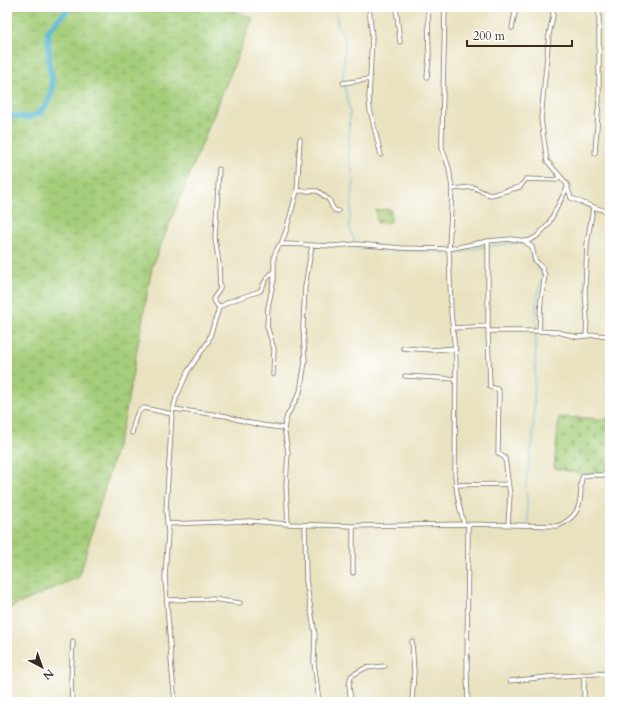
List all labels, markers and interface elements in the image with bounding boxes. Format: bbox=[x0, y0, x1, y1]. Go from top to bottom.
scale bar bbox=[467, 22, 572, 48]
text: 200 m bbox=[473, 28, 506, 44]
north arrow bbox=[22, 647, 62, 687]
text: N bbox=[39, 665, 57, 683]

